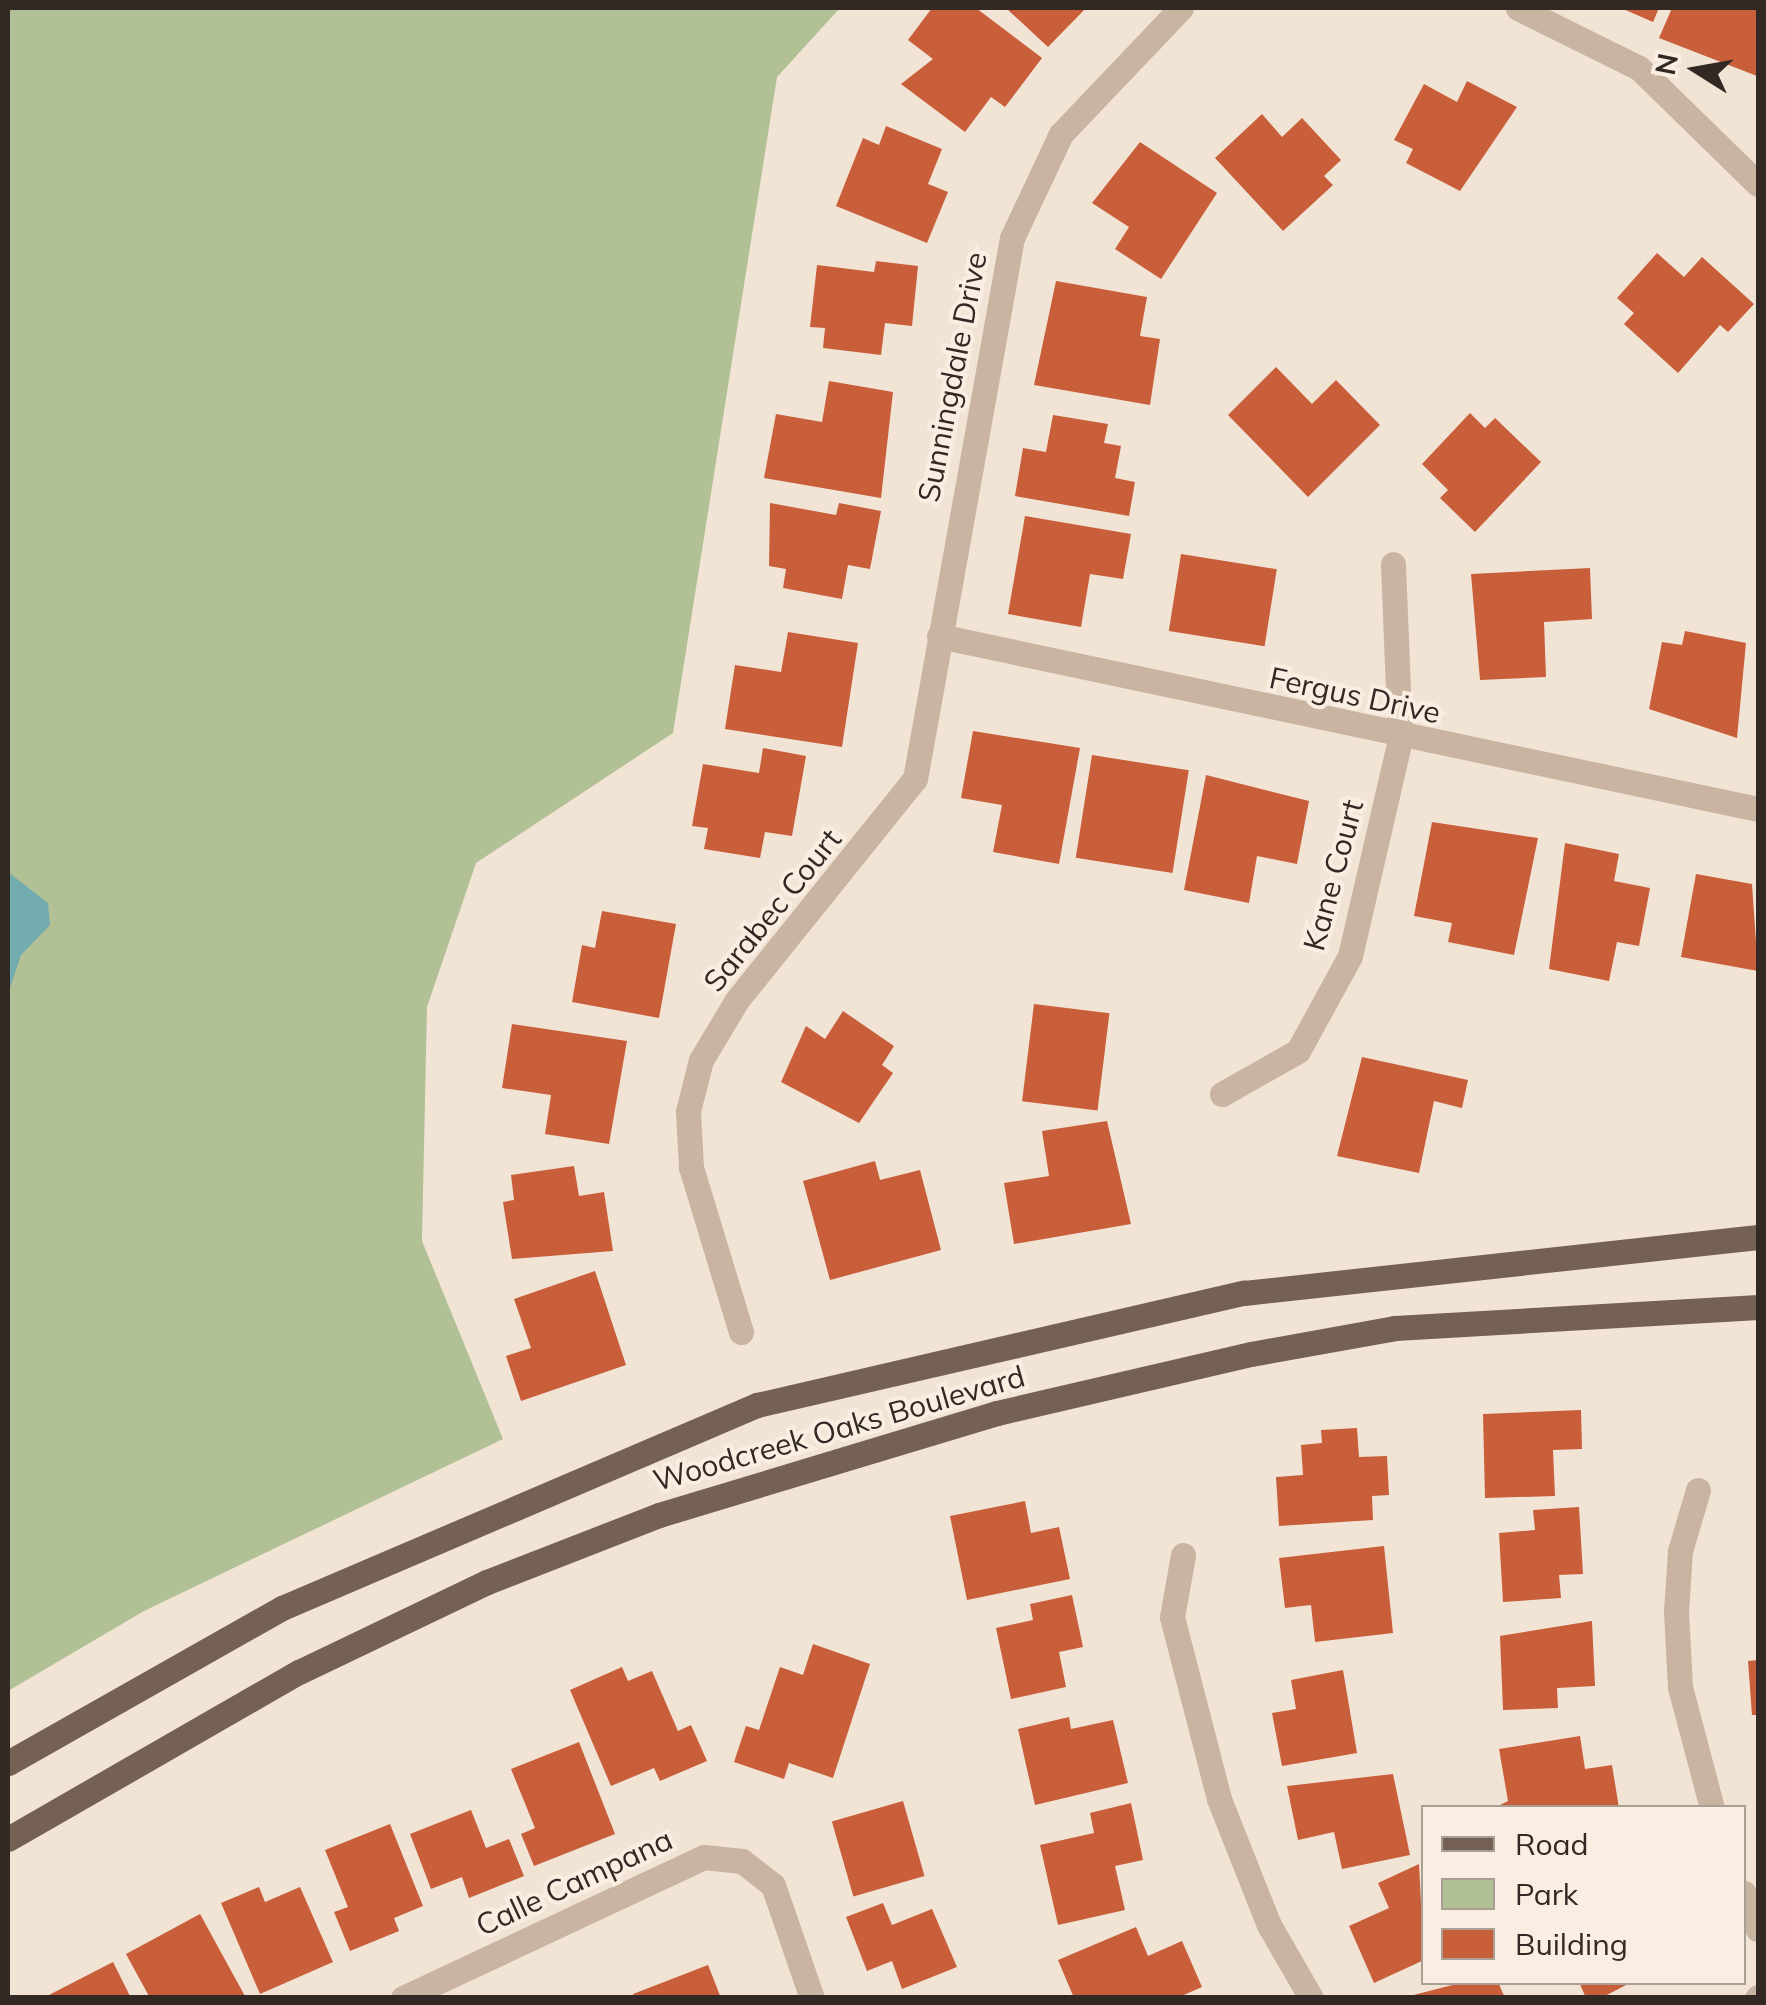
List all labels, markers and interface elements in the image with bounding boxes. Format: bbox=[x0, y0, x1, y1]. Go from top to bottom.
north arrow bbox=[1646, 20, 1746, 120]
text: N bbox=[1647, 50, 1685, 78]
street label: Sunningdale Drive bbox=[910, 249, 994, 505]
street label: Fergus Drive bbox=[1266, 659, 1444, 731]
street label: Kane Court bbox=[1296, 796, 1370, 954]
street label: Sarabec Court bbox=[696, 822, 848, 998]
street label: Woodcreek Oaks Boulevard bbox=[649, 1358, 1029, 1498]
legend bbox=[1421, 1805, 1746, 1985]
street label: Calle Campana bbox=[470, 1821, 678, 1943]
text: Road bbox=[1515, 1825, 1589, 1863]
text: Park bbox=[1515, 1875, 1578, 1913]
text: Building bbox=[1515, 1925, 1628, 1963]

